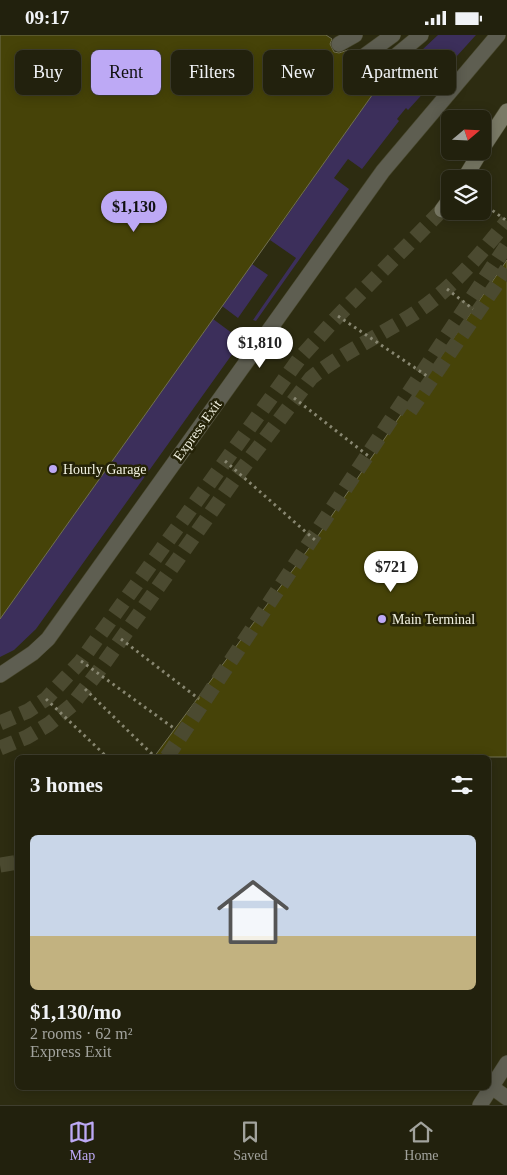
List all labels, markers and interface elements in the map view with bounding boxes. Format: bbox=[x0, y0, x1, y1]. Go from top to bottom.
text: 09:17 bbox=[25, 7, 69, 28]
chip: Buy bbox=[15, 50, 81, 95]
chip: Rent bbox=[91, 50, 161, 95]
chip: Filters bbox=[171, 50, 253, 95]
chip: New bbox=[263, 50, 333, 95]
chip: Apartment bbox=[343, 50, 456, 95]
north arrow bbox=[441, 110, 491, 160]
map controls bbox=[441, 110, 491, 220]
button: layers bbox=[441, 170, 491, 220]
pin: $1,130 bbox=[93, 191, 175, 233]
text: $1,130 bbox=[112, 198, 156, 215]
pin: $1,810 bbox=[219, 327, 301, 369]
text: $1,810 bbox=[238, 334, 282, 351]
street label: Express Exit bbox=[170, 397, 224, 463]
place label: Hourly Garage bbox=[63, 462, 147, 477]
marker: Hourly Garage bbox=[47, 463, 59, 475]
pin: $721 bbox=[361, 551, 421, 593]
text: $721 bbox=[375, 558, 407, 575]
place label: Main Terminal bbox=[392, 612, 475, 627]
marker: Main Terminal bbox=[376, 613, 388, 625]
icon: filters bbox=[448, 771, 476, 799]
text: 3 homes bbox=[30, 773, 103, 797]
icon: home bbox=[208, 867, 298, 957]
text: $1,130/mo bbox=[30, 1000, 122, 1024]
text: 2 rooms · 62 m² bbox=[30, 1025, 133, 1042]
text: Express Exit bbox=[30, 1043, 111, 1060]
tab: Map bbox=[68, 1118, 96, 1164]
tab: Saved bbox=[233, 1118, 267, 1164]
tab: Home bbox=[404, 1118, 439, 1164]

